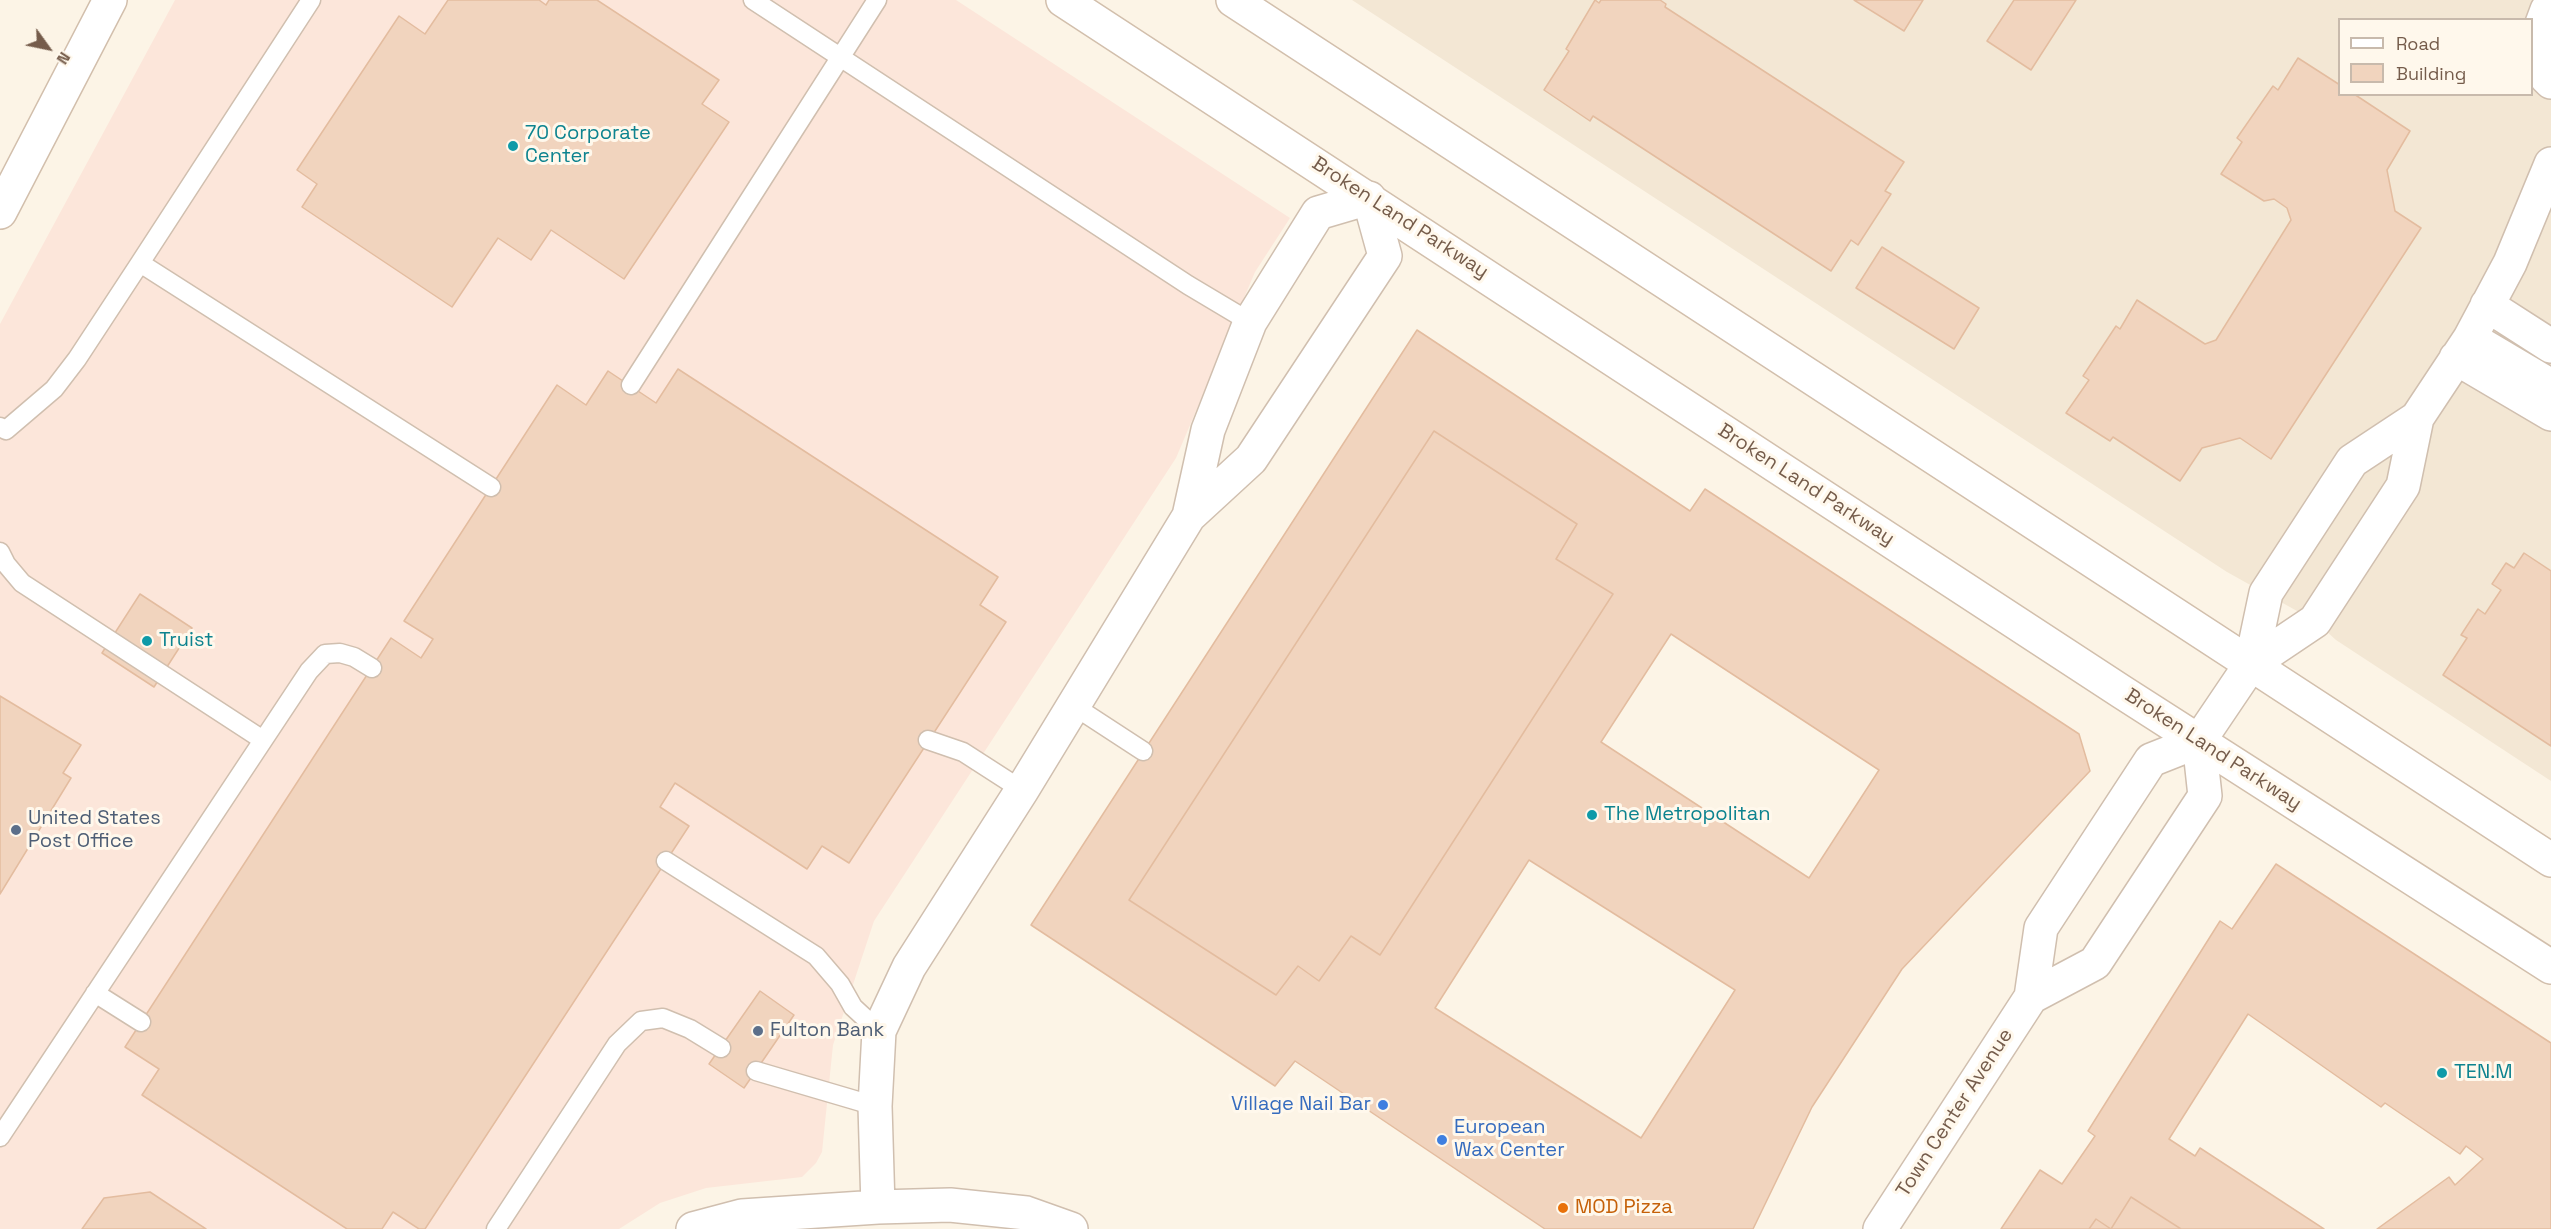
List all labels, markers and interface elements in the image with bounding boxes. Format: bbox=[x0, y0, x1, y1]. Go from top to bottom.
north arrow bbox=[18, 18, 78, 78]
legend bbox=[2338, 18, 2533, 96]
text: Road bbox=[2396, 32, 2440, 55]
text: N bbox=[52, 48, 75, 68]
text: Building bbox=[2396, 62, 2466, 85]
place label: 70 Corporate Center bbox=[525, 122, 651, 169]
marker: 70 Corporate Center bbox=[506, 139, 520, 153]
street label: Broken Land Parkway bbox=[1307, 152, 1493, 284]
street label: Broken Land Parkway bbox=[1713, 419, 1899, 551]
place label: Truist bbox=[159, 629, 213, 653]
marker: Truist bbox=[140, 634, 154, 648]
street label: Broken Land Parkway bbox=[2120, 684, 2306, 816]
place label: The Metropolitan bbox=[1604, 803, 1770, 827]
place label: United States Post Office bbox=[28, 807, 161, 854]
marker: The Metropolitan bbox=[1585, 808, 1599, 822]
marker: United States Post Office bbox=[9, 823, 23, 837]
place label: Fulton Bank bbox=[770, 1019, 884, 1043]
marker: Fulton Bank bbox=[751, 1024, 765, 1038]
street label: Town Center Avenue bbox=[1892, 1024, 2018, 1202]
place label: TEN.M bbox=[2454, 1061, 2513, 1085]
marker: TEN.M bbox=[2435, 1066, 2449, 1080]
place label: Village Nail Bar bbox=[1231, 1093, 1371, 1117]
marker: Village Nail Bar bbox=[1376, 1098, 1390, 1112]
place label: European Wax Center bbox=[1454, 1116, 1565, 1163]
marker: European Wax Center bbox=[1435, 1133, 1449, 1147]
place label: MOD Pizza bbox=[1575, 1196, 1673, 1220]
marker: MOD Pizza bbox=[1556, 1201, 1570, 1215]

